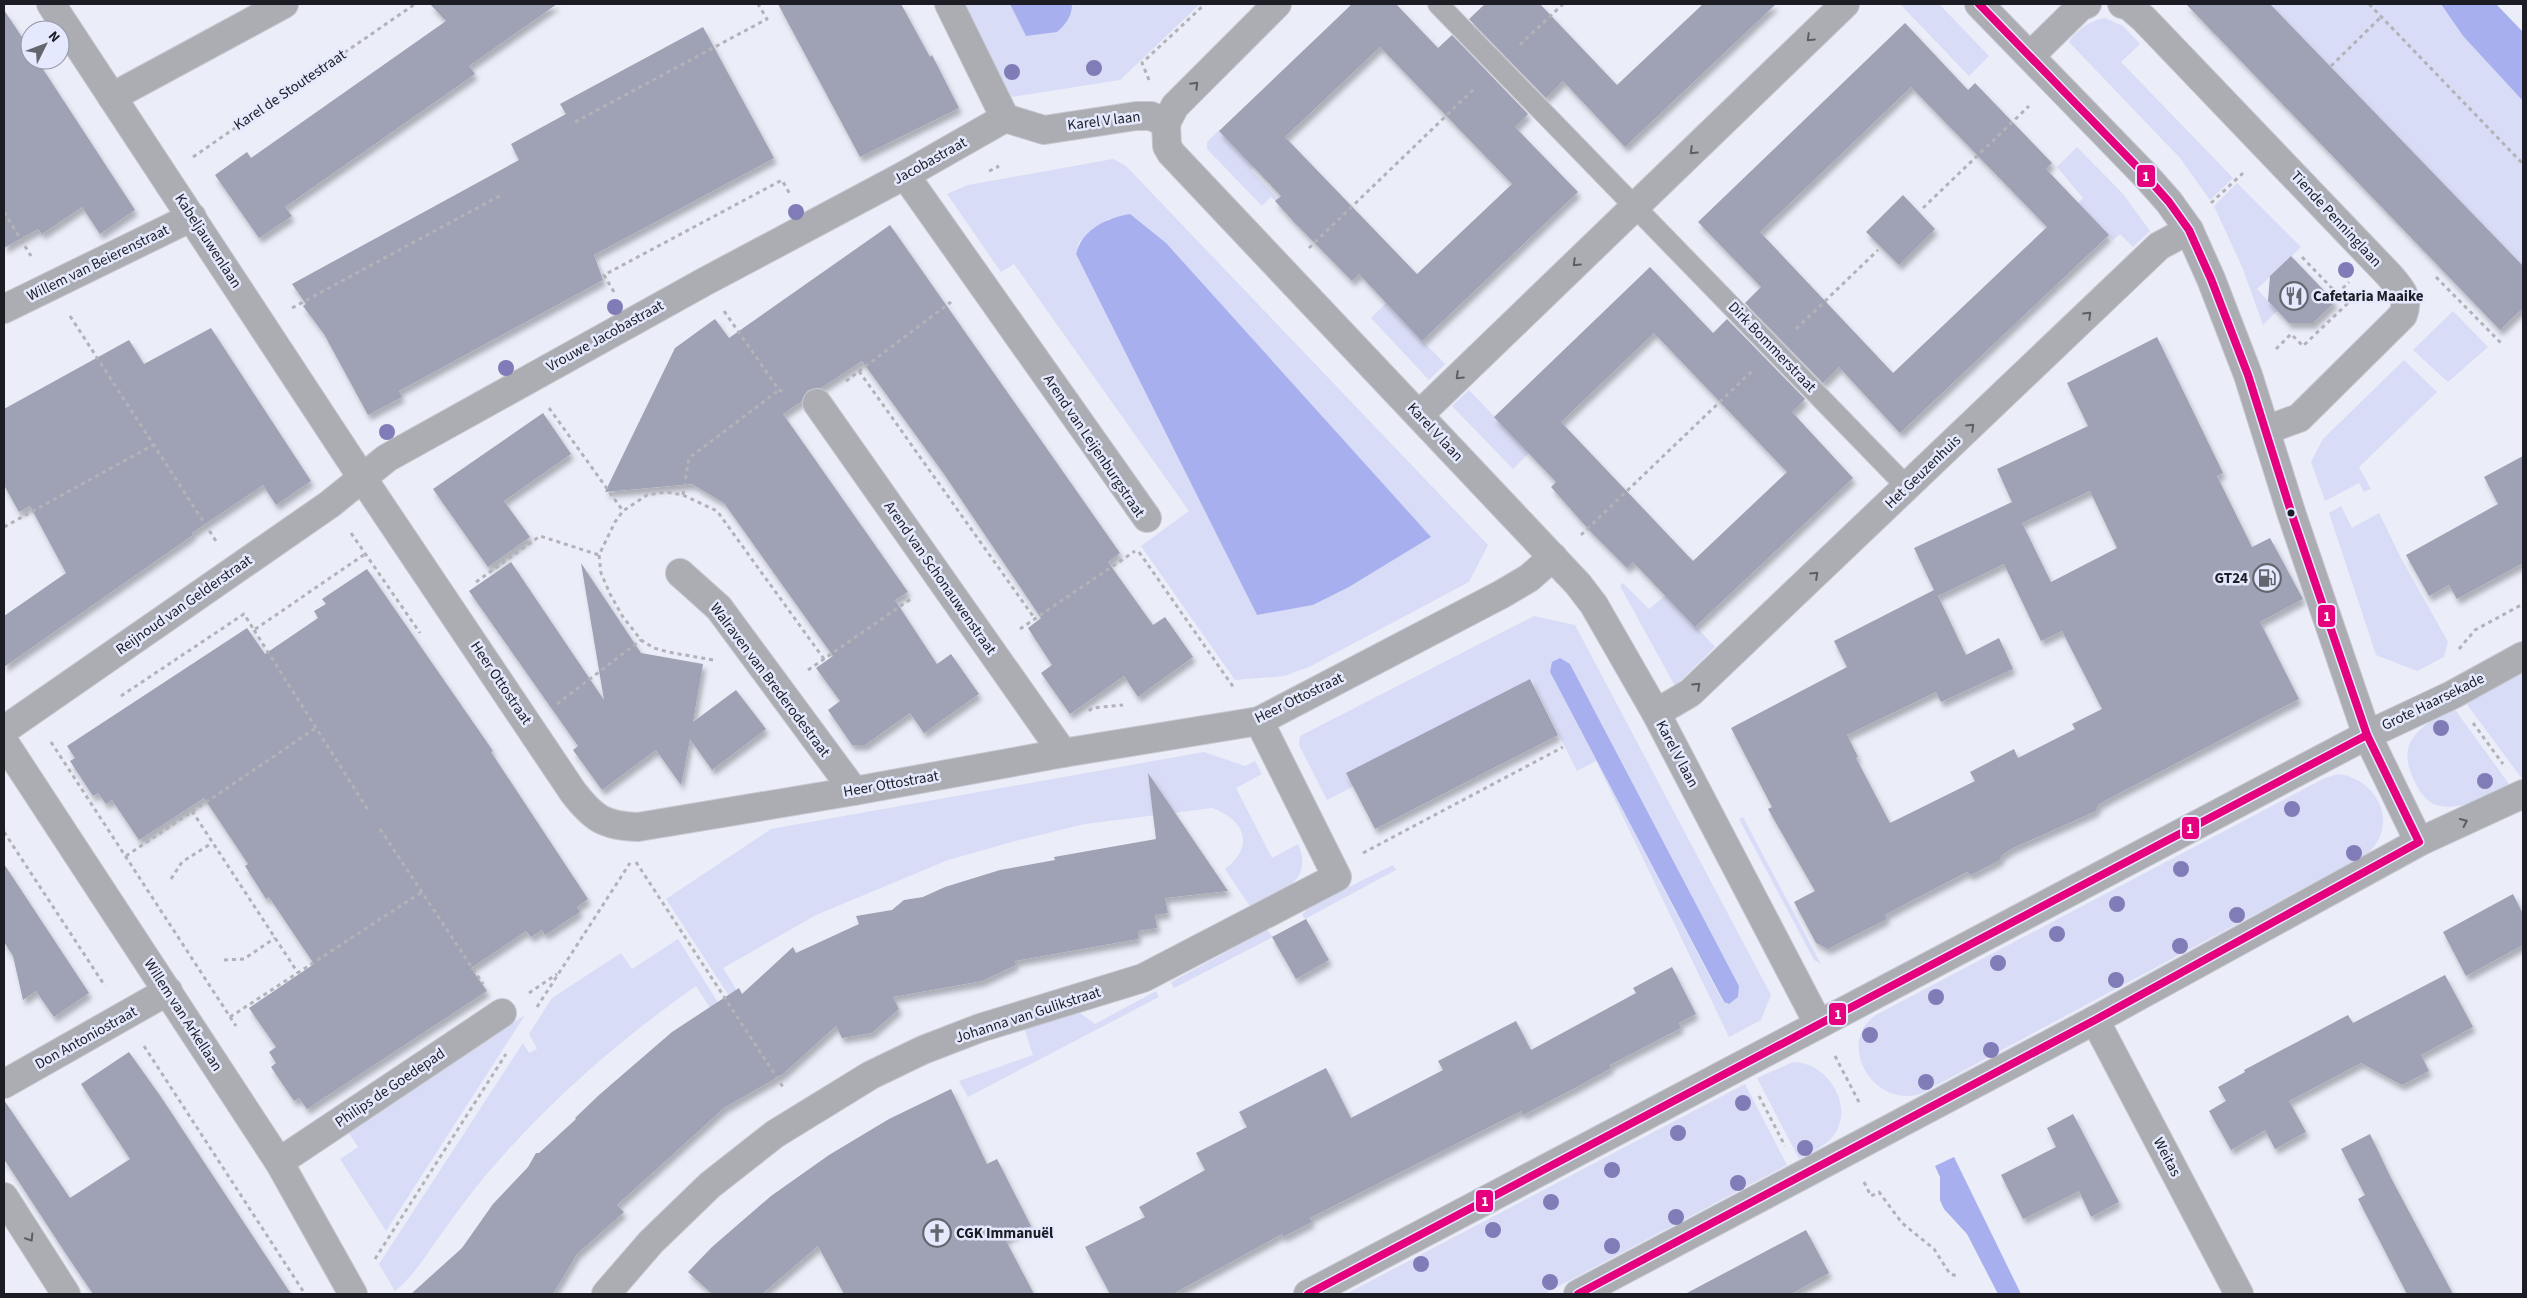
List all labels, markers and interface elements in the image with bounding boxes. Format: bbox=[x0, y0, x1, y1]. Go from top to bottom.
north arrow bbox=[20, 20, 70, 70]
text: N bbox=[43, 27, 64, 47]
one-way arrow bbox=[1807, 32, 1816, 41]
street label: Karel de Stoutestraat bbox=[230, 45, 350, 135]
one-way arrow bbox=[1190, 82, 1199, 91]
street label: Karel V laan bbox=[1066, 106, 1142, 136]
street label: Jacobastraat bbox=[890, 132, 970, 190]
one-way arrow bbox=[1690, 145, 1699, 154]
line badge: 1 bbox=[2136, 164, 2156, 188]
street label: Tiende Penninglaan bbox=[2286, 166, 2386, 272]
text: 1 bbox=[2142, 167, 2150, 187]
street label: Kabeljauwenlaan bbox=[170, 190, 246, 292]
street label: Willem van Beierenstraat bbox=[24, 219, 172, 307]
one-way arrow bbox=[1573, 257, 1582, 266]
restaurant icon: Cafetaria Maaike bbox=[2279, 281, 2309, 311]
place label: Cafetaria Maaike bbox=[2313, 286, 2424, 307]
street label: Vrouwe Jacobastraat bbox=[543, 295, 667, 377]
street label: Dirk Bommerstraat bbox=[1723, 297, 1821, 397]
one-way arrow bbox=[2083, 311, 2092, 320]
street label: Arend van Leijenburgstraat bbox=[1038, 370, 1150, 522]
one-way arrow bbox=[1456, 370, 1465, 379]
street label: Karel V laan bbox=[1402, 398, 1468, 466]
one-way arrow bbox=[1965, 424, 1974, 433]
street label: Het Geuzenhuis bbox=[1880, 430, 1966, 514]
street label: Arend van Schonauwenstraat bbox=[879, 497, 1001, 659]
unlabelled marker bbox=[2286, 508, 2296, 518]
street label: Reijnoud van Gelderstraat bbox=[112, 550, 256, 660]
fuel station icon: GT24 bbox=[2252, 563, 2282, 593]
place label: GT24 bbox=[2215, 568, 2248, 589]
one-way arrow bbox=[1809, 572, 1818, 581]
street label: Walraven van Brederodestraat bbox=[705, 598, 835, 762]
line badge: 1 bbox=[2317, 604, 2336, 628]
text: 1 bbox=[2323, 607, 2331, 627]
street label: Heer Ottostraat bbox=[465, 637, 537, 729]
street label: Heer Ottostraat bbox=[1251, 667, 1347, 729]
street label: Grote Haarsekade bbox=[2378, 668, 2488, 736]
one-way arrow bbox=[1691, 683, 1700, 692]
street label: Karel V laan bbox=[1650, 717, 1704, 791]
street label: Heer Ottostraat bbox=[842, 765, 940, 803]
line badge: 1 bbox=[2181, 816, 2200, 840]
one-way arrow bbox=[2459, 817, 2468, 828]
text: 1 bbox=[2186, 819, 2194, 839]
street label: Willem van Arkellaan bbox=[139, 955, 227, 1075]
street label: Johanna van Gulikstraat bbox=[953, 982, 1103, 1048]
street label: Don Antoniostraat bbox=[31, 1001, 141, 1075]
line badge: 1 bbox=[1828, 1002, 1847, 1026]
text: 1 bbox=[1834, 1005, 1842, 1025]
street label: Philips de Goedepad bbox=[331, 1043, 449, 1133]
street label: Weitas bbox=[2148, 1134, 2186, 1180]
line badge: 1 bbox=[1475, 1189, 1494, 1213]
text: 1 bbox=[1481, 1192, 1489, 1212]
church icon: CGK Immanuël bbox=[922, 1218, 952, 1248]
place label: CGK Immanuël bbox=[956, 1223, 1054, 1244]
one-way arrow bbox=[24, 1233, 33, 1242]

